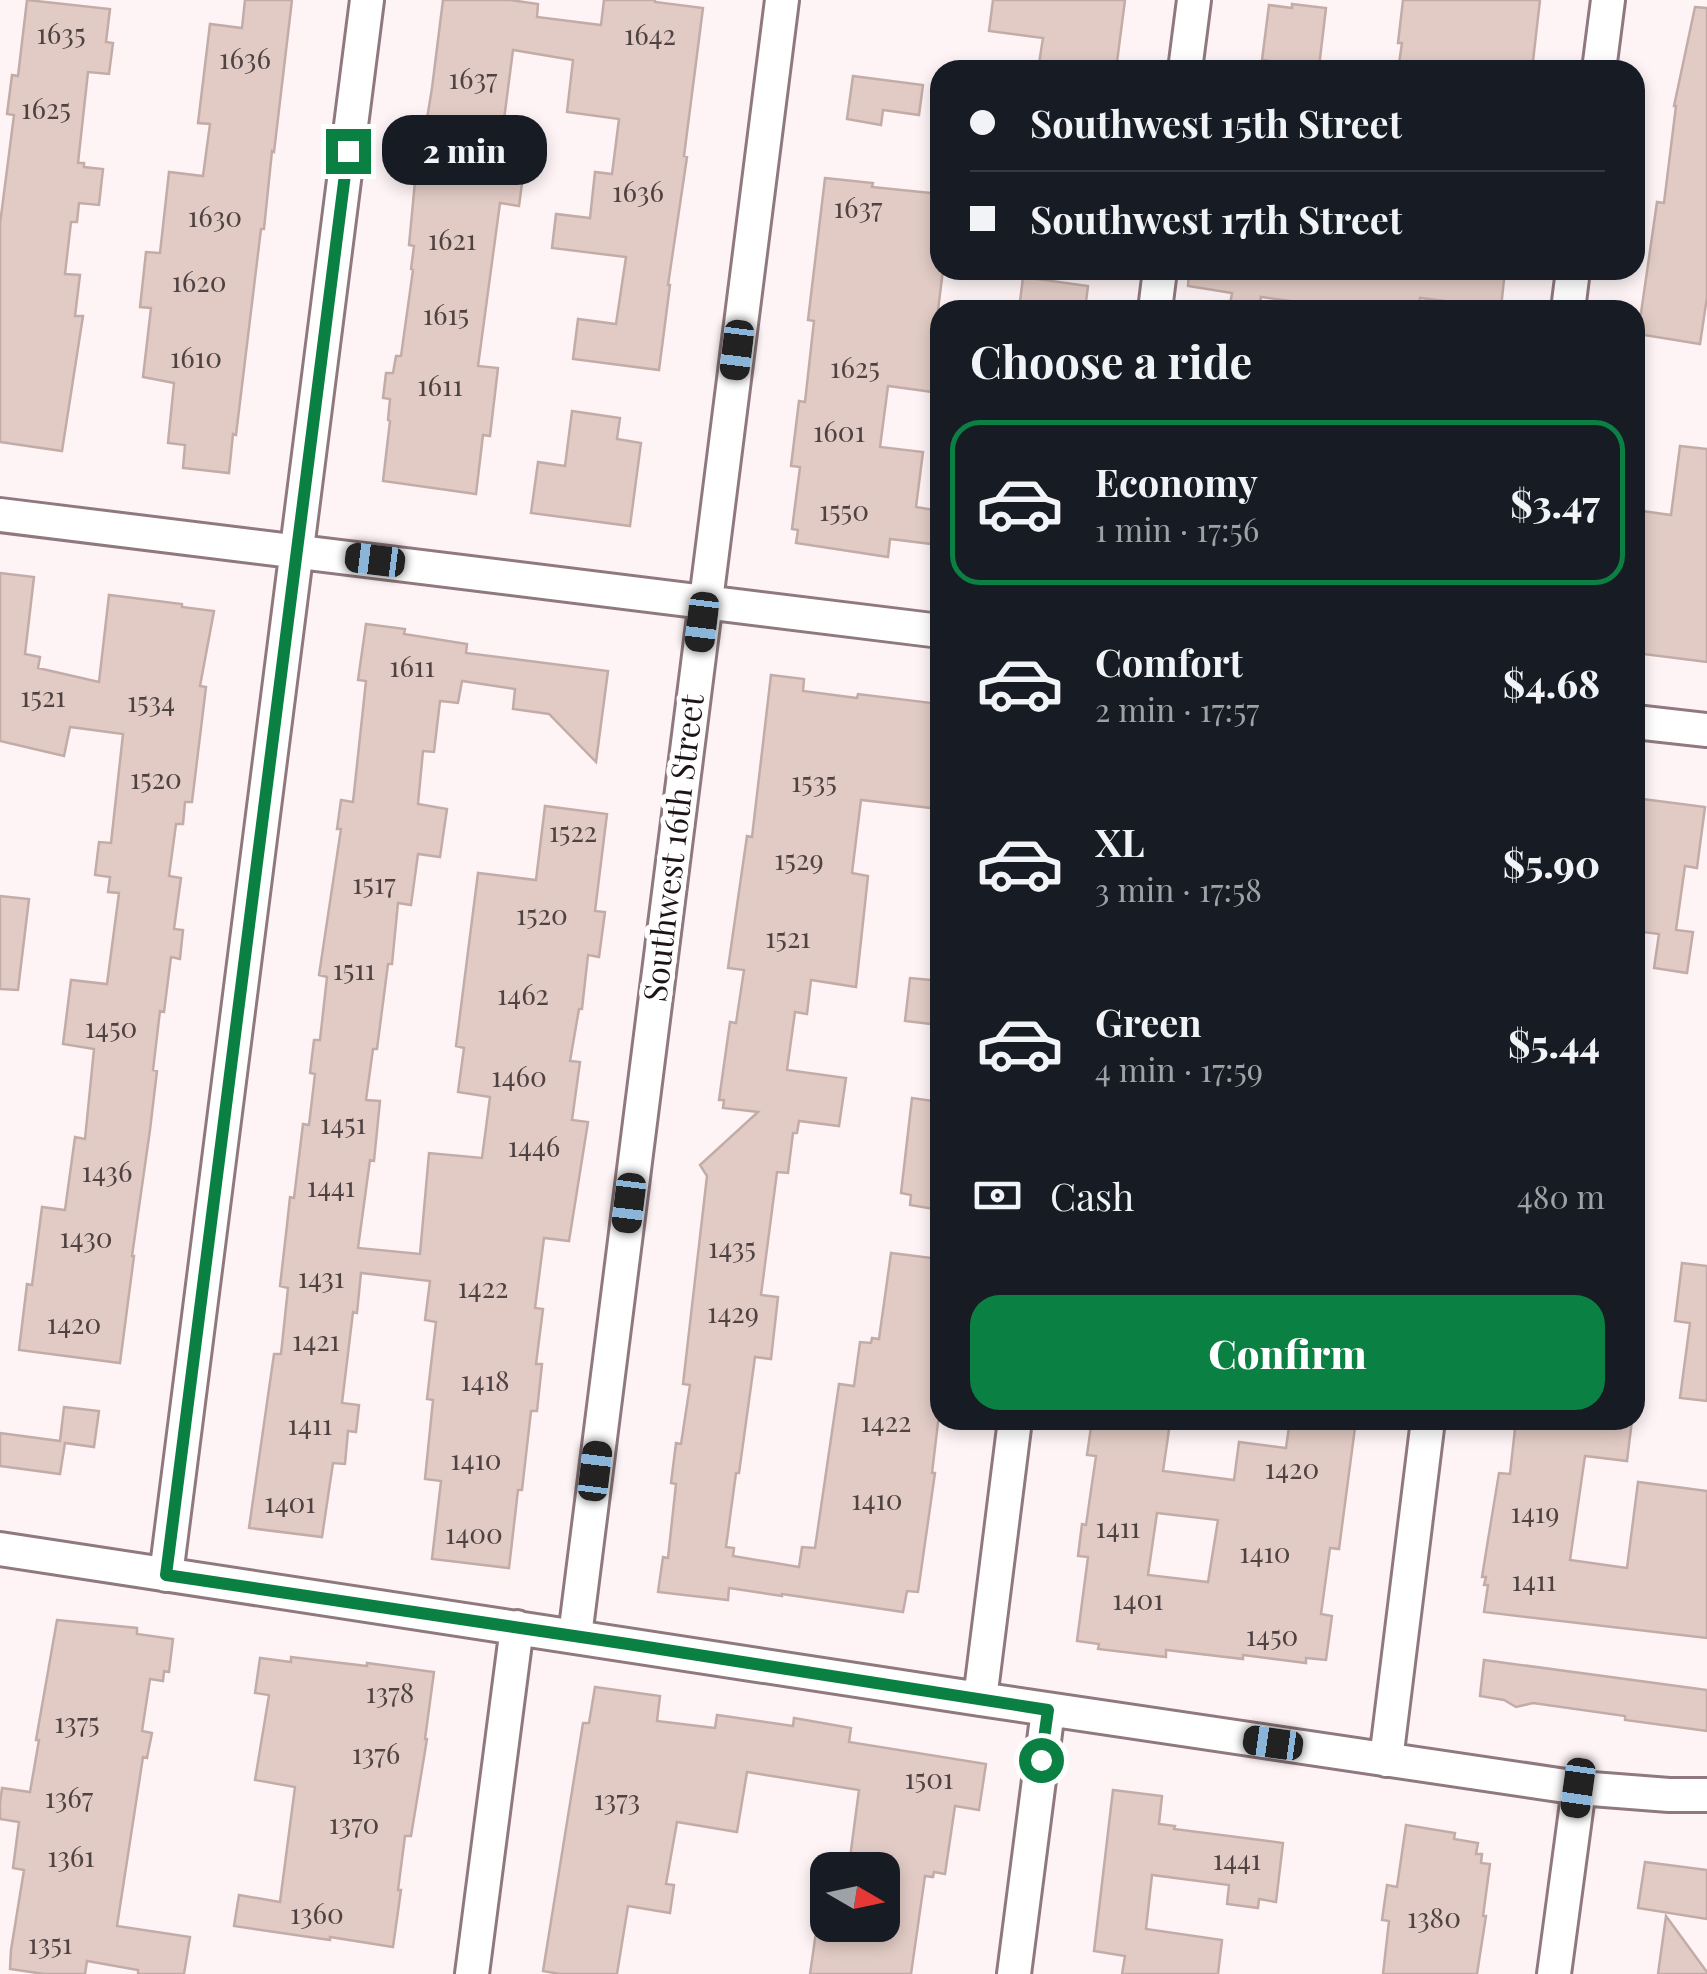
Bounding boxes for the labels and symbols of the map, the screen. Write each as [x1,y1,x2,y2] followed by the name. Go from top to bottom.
[36,14,86,51] house number: 1635
[624,15,676,52] house number: 1642
[219,39,271,76] house number: 1636
[449,59,498,96] house number: 1637
[21,89,71,126] house number: 1625
[383,116,548,186] callout: 2 min
[326,129,371,174] route end
[612,172,664,209] house number: 1636
[834,188,883,225] house number: 1637
[188,197,242,234] house number: 1630
[428,220,476,257] house number: 1621
[171,262,227,299] house number: 1620
[423,295,469,332] house number: 1615
[718,318,756,382] car
[170,338,222,375] house number: 1610
[830,348,880,385] house number: 1625
[417,366,463,403] house number: 1611
[813,412,865,449] house number: 1601
[819,491,869,528] house number: 1550
[343,541,407,579] car
[683,590,721,654] car
[389,647,435,684] house number: 1611
[20,677,66,714] house number: 1521
[127,682,175,719] house number: 1534
[631,691,712,1004] street label: Southwest 16th Street
[130,759,182,796] house number: 1520
[791,762,837,799] house number: 1535
[549,812,597,849] house number: 1522
[774,840,824,877] house number: 1529
[352,864,396,901] house number: 1517
[516,895,568,932] house number: 1520
[765,918,811,955] house number: 1521
[333,950,375,987] house number: 1511
[497,975,549,1012] house number: 1462
[85,1008,137,1045] house number: 1450
[491,1057,547,1094] house number: 1460
[320,1104,366,1141] house number: 1451
[508,1127,560,1164] house number: 1446
[82,1152,132,1189] house number: 1436
[307,1167,355,1204] house number: 1441
[610,1171,648,1235] car
[59,1218,113,1255] house number: 1430
[708,1228,756,1265] house number: 1435
[298,1258,344,1295] house number: 1431
[457,1268,509,1305] house number: 1422
[707,1293,759,1330] house number: 1429
[47,1304,101,1341] house number: 1420
[292,1321,340,1358] house number: 1421
[460,1361,510,1398] house number: 1418
[860,1402,912,1439] house number: 1422
[288,1405,332,1442] house number: 1411
[576,1439,614,1503] car
[450,1440,502,1477] house number: 1410
[1265,1449,1319,1486] house number: 1420
[851,1480,903,1517] house number: 1410
[264,1483,316,1520] house number: 1401
[1511,1493,1559,1530] house number: 1419
[1096,1508,1140,1545] house number: 1411
[445,1514,503,1551] house number: 1400
[1239,1533,1291,1570] house number: 1410
[1512,1561,1556,1598] house number: 1411
[1112,1580,1164,1617] house number: 1401
[1246,1616,1298,1653] house number: 1450
[366,1673,414,1710] house number: 1378
[54,1703,100,1740] house number: 1375
[1241,1724,1305,1762] car
[352,1734,400,1771] house number: 1376
[1019,1738,1064,1783] route start
[1559,1756,1597,1820] car
[905,1759,953,1796] house number: 1501
[45,1778,94,1815] house number: 1367
[594,1780,640,1817] house number: 1373
[329,1804,379,1841] house number: 1370
[47,1837,95,1874] house number: 1361
[1213,1840,1261,1877] house number: 1441
[810,1852,900,1942] north arrow
[290,1894,344,1931] house number: 1360
[1407,1898,1461,1935] house number: 1380
[28,1924,72,1961] house number: 1351

